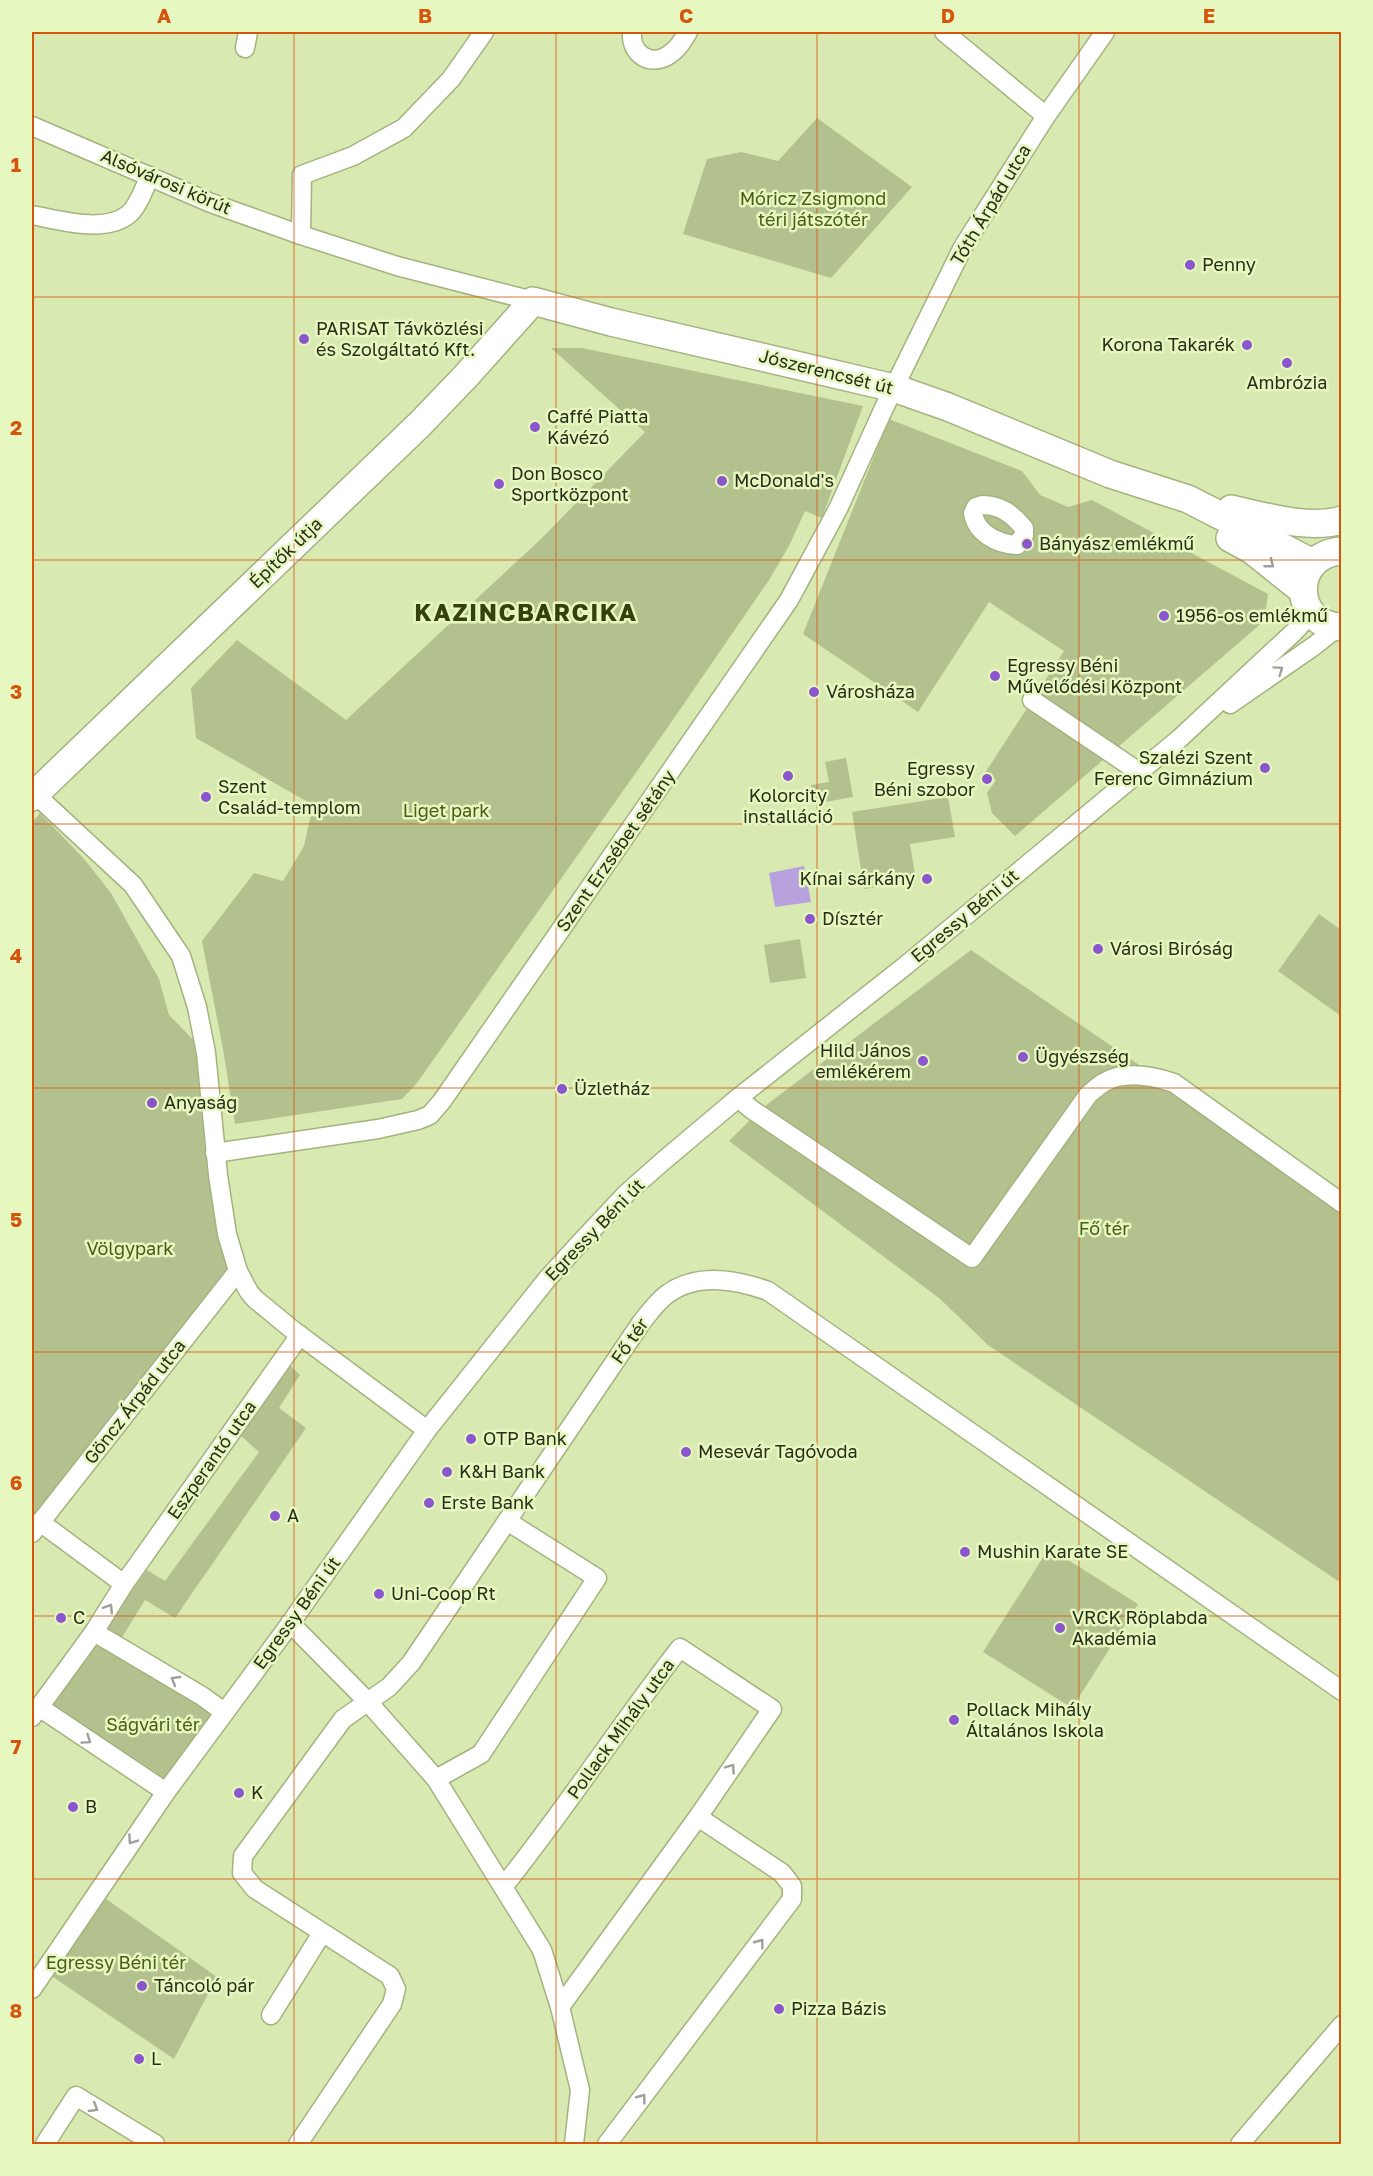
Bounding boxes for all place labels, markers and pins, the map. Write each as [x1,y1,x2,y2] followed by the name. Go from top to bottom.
[1202,253,1256,275] place label: Penny
[1183,258,1197,272] marker: Penny
[316,317,484,360] place label: PARISAT Távközlési és Szolgáltató Kft.
[297,332,311,346] marker: PARISAT Távközlési és Szolgáltató Kft.
[1101,333,1235,355] place label: Korona Takarék
[1240,338,1254,352] marker: Korona Takarék
[1280,356,1294,370] marker: Ambrózia
[1247,371,1327,393] place label: Ambrózia
[547,405,648,448] place label: Caffé Piatta Kávézó
[528,420,542,434] marker: Caffé Piatta Kávézó
[511,462,629,505] place label: Don Bosco Sportközpont
[734,469,834,491] place label: McDonald's
[715,474,729,488] marker: McDonald's
[492,477,506,491] marker: Don Bosco Sportközpont
[1039,532,1194,554] place label: Bányász emlékmű
[1020,537,1034,551] marker: Bányász emlékmű
[1176,604,1328,626] place label: 1956-os emlékmű
[1157,609,1171,623] marker: 1956-os emlékmű
[1007,654,1182,697] place label: Egressy Béni Művelődési Központ
[988,669,1002,683] marker: Egressy Béni Művelődési Központ
[826,680,915,702] place label: Városháza
[807,685,821,699] marker: Városháza
[1094,746,1253,789] place label: Szalézi Szent Ferenc Gimnázium
[874,757,975,800] place label: Egressy Béni szobor
[1258,761,1272,775] marker: Szalézi Szent Ferenc Gimnázium
[781,769,795,783] marker: Kolorcity installáció
[980,772,994,786] marker: Egressy Béni szobor
[218,775,361,818] place label: Szent Család-templom
[743,784,833,827] place label: Kolorcity installáció
[199,790,213,804] marker: Szent Család-templom
[800,867,915,889] place label: Kínai sárkány
[920,872,934,886] marker: Kínai sárkány
[822,907,883,929] place label: Dísztér
[803,912,817,926] marker: Dísztér
[1110,937,1233,959] place label: Városi Biróság
[1091,942,1105,956] marker: Városi Biróság
[815,1039,911,1082] place label: Hild János emlékérem
[1035,1045,1129,1067] place label: Ügyészség
[1016,1050,1030,1064] marker: Ügyészség
[916,1054,930,1068] marker: Hild János emlékérem
[574,1077,650,1099] place label: Üzletház
[555,1082,569,1096] marker: Üzletház
[164,1091,237,1113] place label: Anyaság
[145,1096,159,1110] marker: Anyaság
[483,1427,567,1449] place label: OTP Bank
[464,1432,478,1446] marker: OTP Bank
[698,1440,858,1462] place label: Mesevár Tagóvoda
[679,1445,693,1459] marker: Mesevár Tagóvoda
[459,1460,545,1482] place label: K&H Bank
[440,1465,454,1479] marker: K&H Bank
[441,1491,534,1513] place label: Erste Bank
[422,1496,436,1510] marker: Erste Bank
[287,1504,299,1526] place label: A
[268,1509,282,1523] marker: A
[977,1540,1128,1562] place label: Mushin Karate SE
[958,1545,972,1559] marker: Mushin Karate SE
[391,1582,496,1604] place label: Uni-Coop Rt
[372,1587,386,1601] marker: Uni-Coop Rt
[73,1606,85,1628] place label: C
[1072,1606,1208,1649] place label: VRCK Röplabda Akadémia
[54,1611,68,1625] marker: C
[1053,1621,1067,1635] marker: VRCK Röplabda Akadémia
[966,1698,1104,1741] place label: Pollack Mihály Általános Iskola
[947,1713,961,1727] marker: Pollack Mihály Általános Iskola
[251,1781,263,1803] place label: K
[232,1786,246,1800] marker: K
[85,1795,97,1817] place label: B
[66,1800,80,1814] marker: B
[154,1974,255,1996] place label: Táncoló pár
[135,1979,149,1993] marker: Táncoló pár
[791,1997,887,2019] place label: Pizza Bázis
[772,2002,786,2016] marker: Pizza Bázis
[151,2047,161,2069] place label: L
[132,2052,146,2066] marker: L

